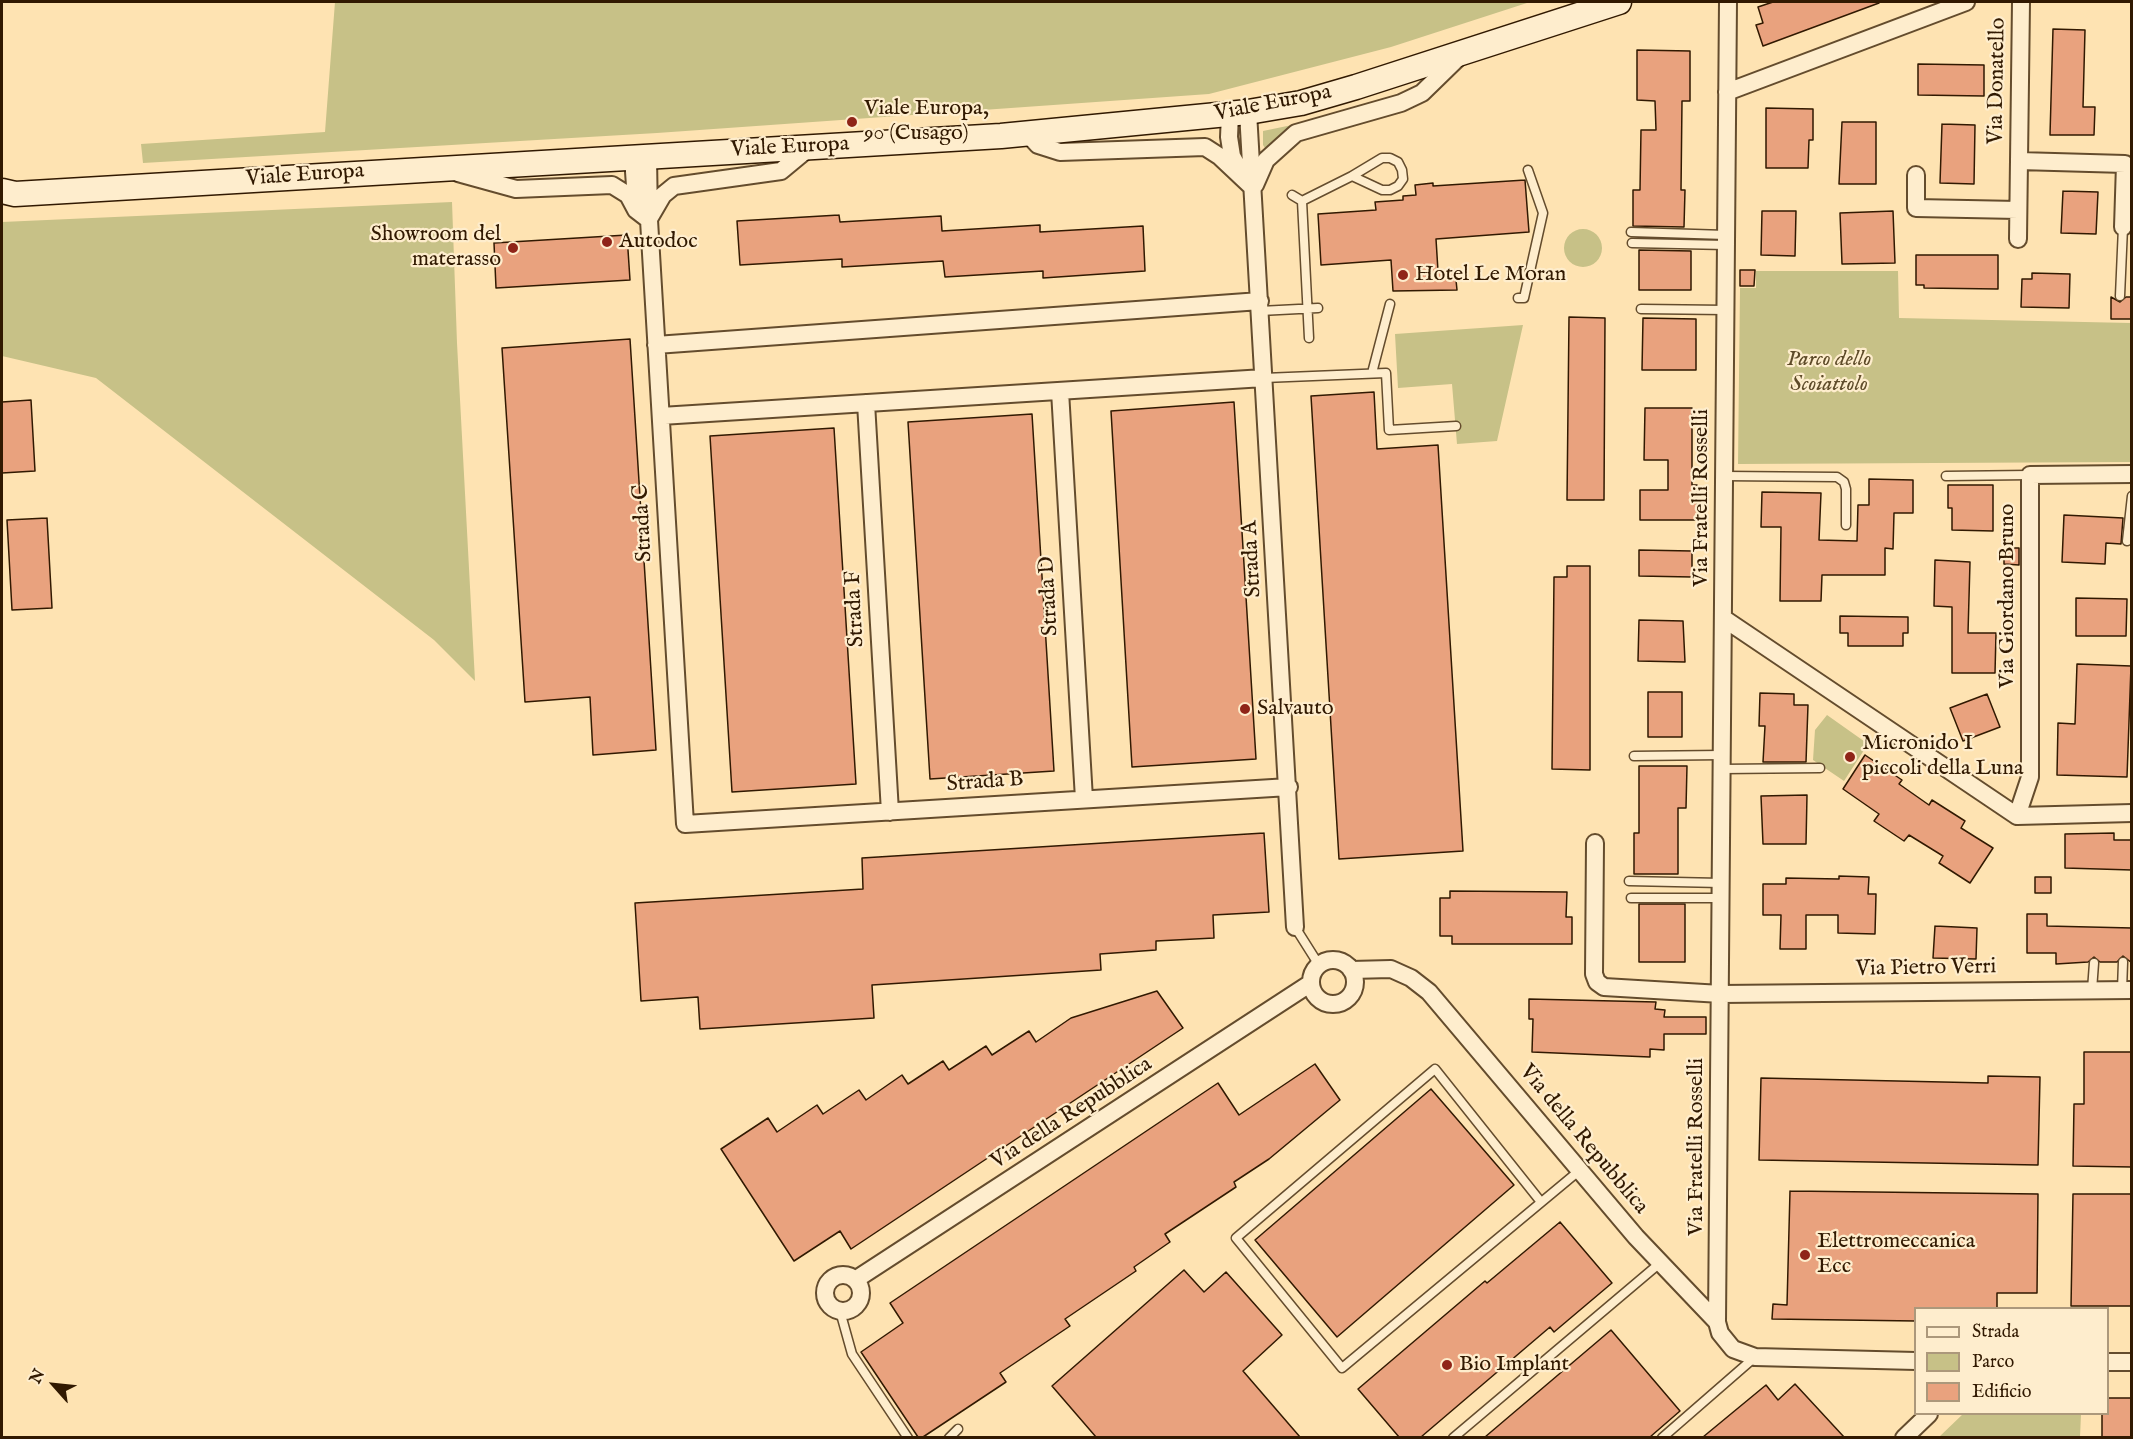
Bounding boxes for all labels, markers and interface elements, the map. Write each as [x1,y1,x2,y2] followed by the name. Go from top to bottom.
[1984,17,2012,145] street label: Via Donatello
[1212,80,1334,128] street label: Viale Europa
[864,96,989,148] place label: Viale Europa, 90 (Cusago)
[845,115,859,129] marker: Viale Europa, 90 (Cusago)
[730,132,850,164] street label: Viale Europa
[245,159,365,193] street label: Viale Europa
[371,222,501,274] place label: Showroom del materasso
[619,229,698,255] place label: Autodoc
[600,235,614,249] marker: Autodoc
[506,241,520,255] marker: Showroom del materasso
[1415,262,1566,288] place label: Hotel Le Moran
[1396,268,1410,282] marker: Hotel Le Moran
[1787,347,1871,398] park label: Parco dello Scoiattolo
[1689,409,1715,587] street label: Via Fratelli Rosselli
[629,483,659,563] street label: Strada C
[1995,504,2021,688] street label: Via Giordano Bruno
[1238,520,1268,598] street label: Strada A
[1035,555,1065,637] street label: Strada D
[841,570,871,648] street label: Strada F
[1257,696,1333,722] place label: Salvauto
[1238,702,1252,716] marker: Salvauto
[1862,731,2023,782] place label: Micronido I piccoli della Luna
[1843,750,1857,764] marker: Micronido I piccoli della Luna
[946,767,1024,799] street label: Strada B
[1855,955,1997,983] street label: Via Pietro Verri
[986,1052,1158,1176] street label: Via della Repubblica
[1684,1058,1710,1236] street label: Via Fratelli Rosselli
[1513,1060,1653,1220] street label: Via della Repubblica
[1817,1229,1975,1280] place label: Elettromeccanica Ecc
[1798,1248,1812,1262] marker: Elettromeccanica Ecc
[1914,1307,2109,1415] legend
[1972,1321,2019,1344] text: Strada
[1972,1351,2014,1374] text: Parco
[1459,1352,1569,1378] place label: Bio Implant
[24,1355,84,1415] north arrow
[1440,1358,1454,1372] marker: Bio Implant
[26,1366,50,1388] text: N
[1972,1381,2032,1404] text: Edificio

